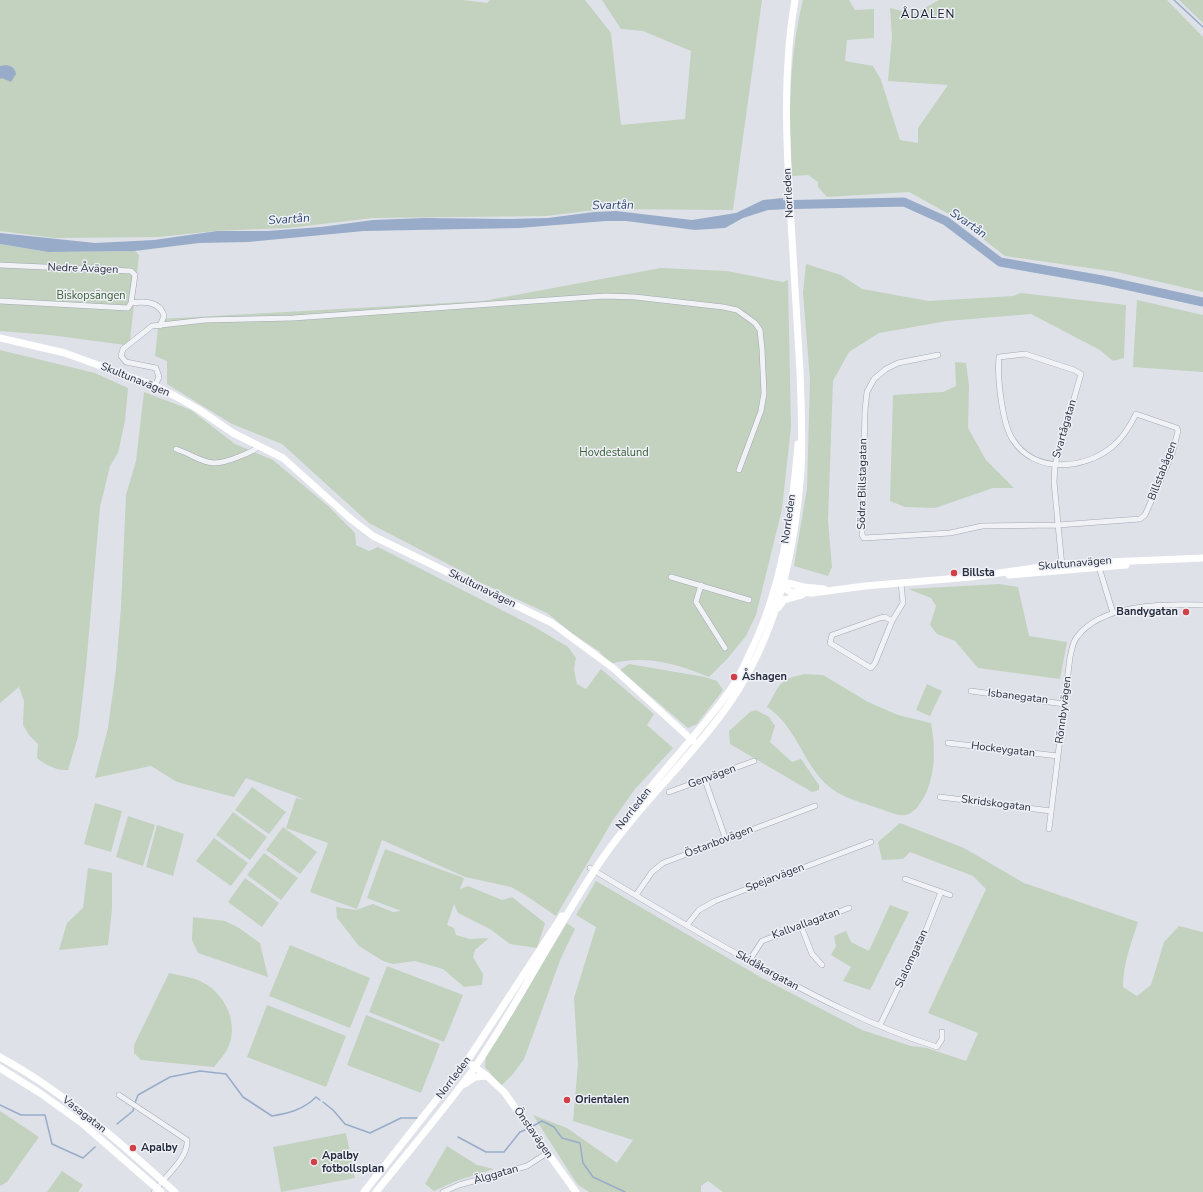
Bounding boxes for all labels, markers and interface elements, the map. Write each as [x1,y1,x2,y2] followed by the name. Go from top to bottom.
[901,8,955,22] district label: ÅDALEN
[781,168,797,218] street label: Norrleden
[592,198,634,214] water label: Svartån
[947,206,989,242] water label: Svartån
[268,211,310,229] water label: Svartån
[47,261,119,277] street label: Nedre Åvägen
[56,289,126,303] park label: Biskopsängen
[98,360,172,400] street label: Skultunavägen
[1050,398,1080,460] street label: Svartågatan
[856,438,870,530] street label: Södra Billstagatan
[1146,440,1180,502] street label: Billstabågen
[579,446,649,460] park label: Hovdestalund
[779,493,799,545] street label: Norrleden
[1038,554,1112,574] street label: Skultunavägen
[962,566,995,580] place label: Billsta
[446,567,518,611] street label: Skultunavägen
[949,568,959,578] marker: Billsta
[1116,605,1178,619] place label: Bandygatan
[1181,607,1191,617] marker: Bandygatan
[742,670,787,684] place label: Åshagen
[729,672,739,682] marker: Åshagen
[1053,675,1075,745] street label: Rönnbyvägen
[987,687,1049,707] street label: Isbanegatan
[970,740,1036,760] street label: Hockeygatan
[686,762,738,792] street label: Genvägen
[614,785,654,833] street label: Norrleden
[960,793,1032,815] street label: Skridskogatan
[683,823,755,861] street label: Östanbovägen
[744,861,806,895] street label: Spejarvägen
[770,906,842,942] street label: Kallvallagatan
[893,928,931,990] street label: Slalomgatan
[733,948,801,994] street label: Skidåkargatan
[434,1054,474,1102] street label: Norrleden
[575,1093,629,1107] place label: Orientalen
[59,1094,109,1136] street label: Vasagatan
[562,1095,572,1105] marker: Orientalen
[511,1105,555,1161] street label: Önstavägen
[141,1141,178,1155] place label: Apalby
[128,1143,138,1153] marker: Apalby
[322,1149,384,1175] place label: Apalby fotbollsplan
[309,1157,319,1167] marker: Apalby fotbollsplan
[472,1162,520,1188] street label: Älggatan

